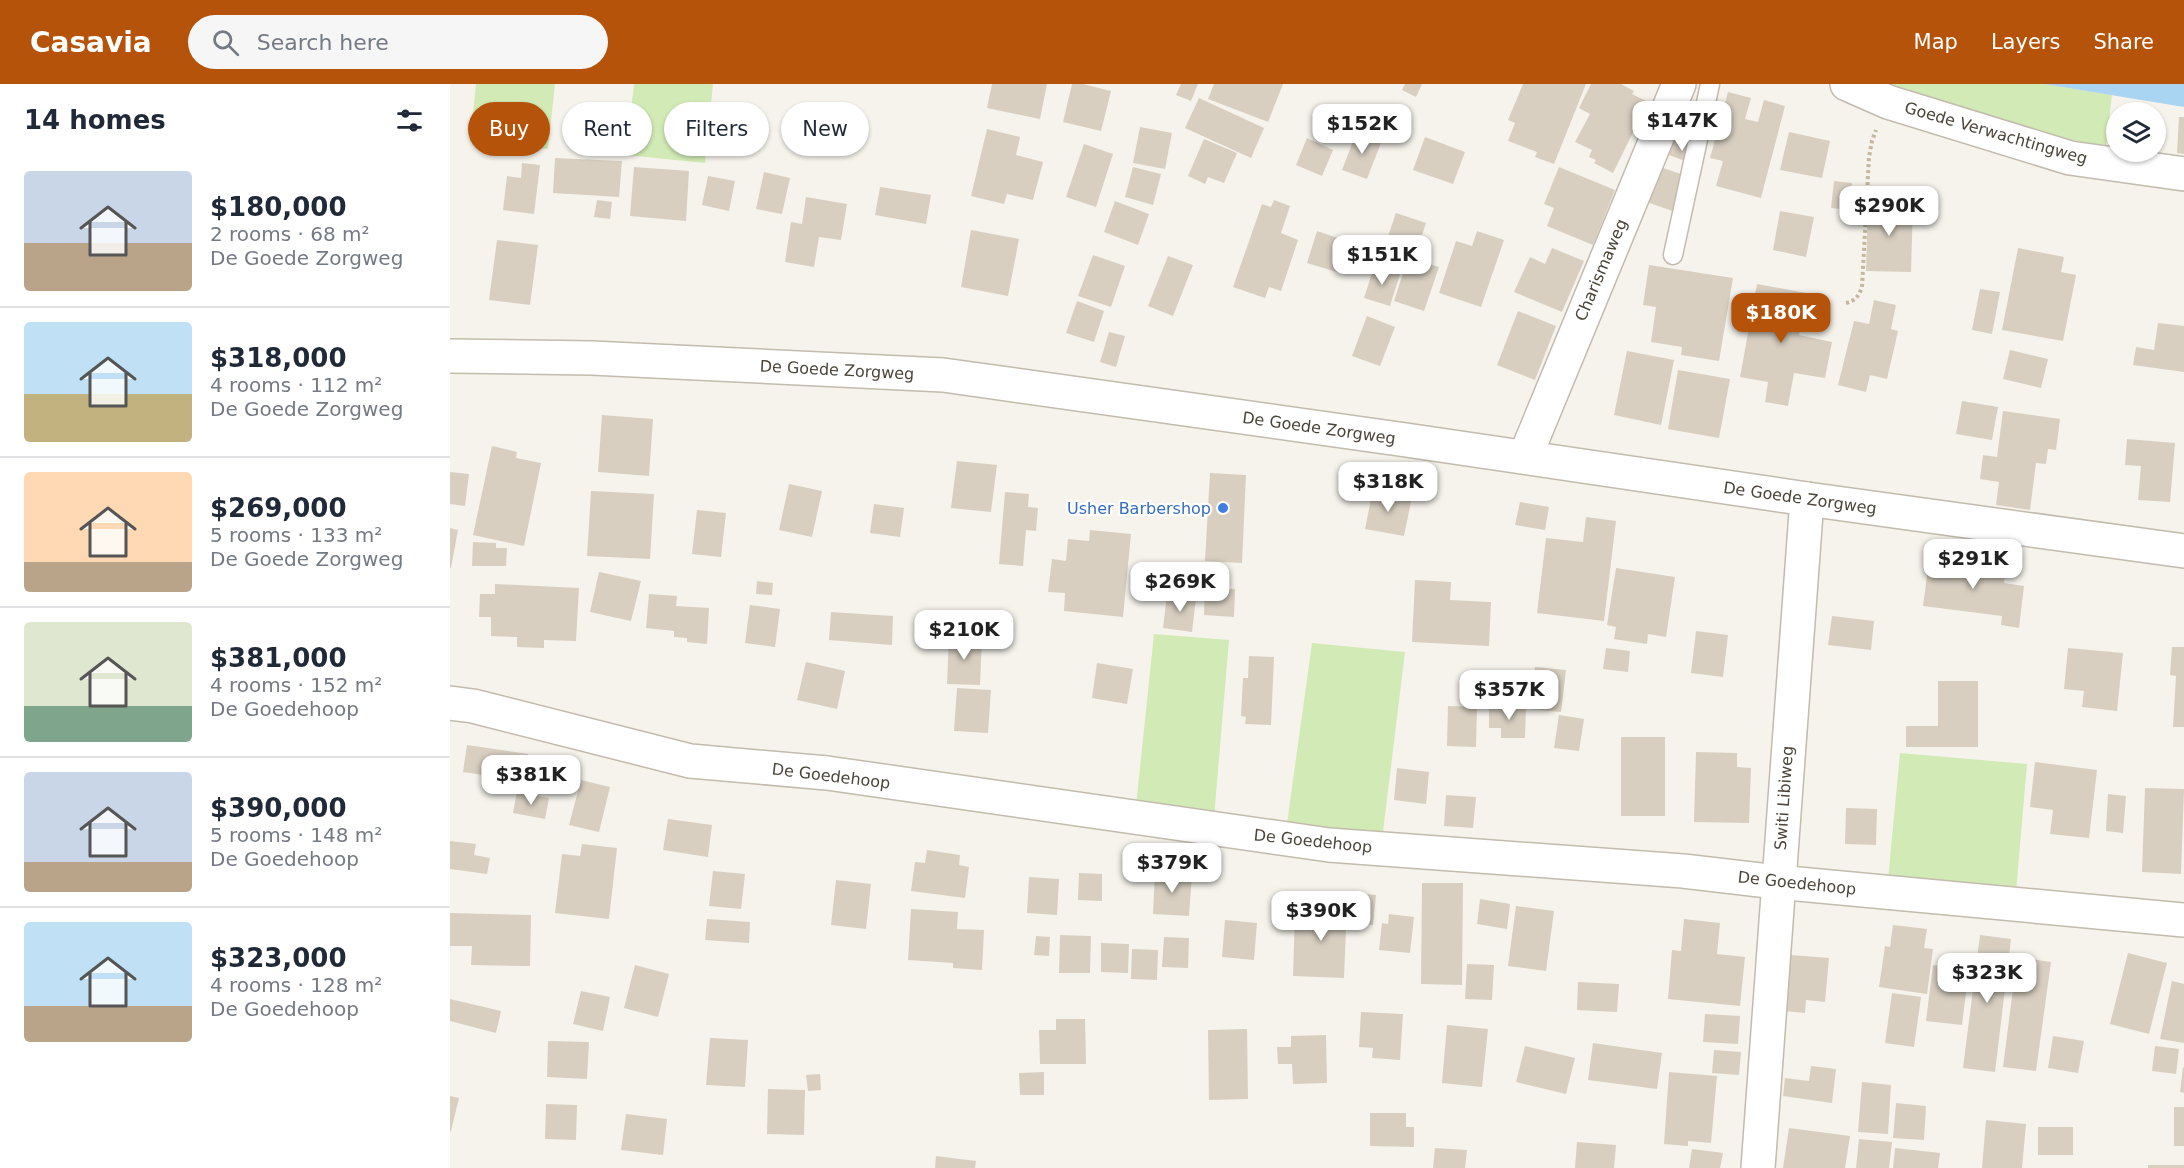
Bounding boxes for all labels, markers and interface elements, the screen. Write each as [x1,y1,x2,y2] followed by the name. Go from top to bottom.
[188,15,608,69] search box
[30,26,152,59] text: Casavia
[209,26,242,59] icon: search
[257,30,389,55] text: Search here
[1914,30,1958,54] text: Map
[1991,30,2060,54] text: Layers
[2093,30,2154,54] text: Share
[1902,98,2090,168] street label: Goede Verwachtingweg
[1640,101,1724,152] pin: $147K
[468,102,550,156] chip: Buy
[562,102,652,156] chip: Rent
[664,102,769,156] chip: Filters
[781,102,869,156] chip: New
[2106,102,2166,162] map controls
[2106,102,2166,162] button: layers
[393,104,426,137] icon: filters
[1320,104,1404,155] pin: $152K
[24,105,166,135] text: 14 homes
[1646,108,1718,132] text: $147K
[1326,111,1398,135] text: $152K
[1847,186,1931,237] pin: $290K
[210,192,347,222] text: $180,000
[1853,193,1925,217] text: $290K
[72,195,144,267] icon: home
[1571,216,1631,324] street label: Charismaweg
[210,222,370,246] text: 2 rooms · 68 m²
[1340,235,1424,286] pin: $151K
[1346,242,1418,266] text: $151K
[210,246,403,270] text: De Goede Zorgweg
[1739,293,1823,344] pin: $180K
[1745,300,1817,324] text: $180K
[210,343,347,373] text: $318,000
[72,346,144,418] icon: home
[759,356,915,384] street label: De Goede Zorgweg
[210,373,382,397] text: 4 rooms · 112 m²
[210,397,403,421] text: De Goede Zorgweg
[1241,408,1397,448] street label: De Goede Zorgweg
[1346,462,1430,513] pin: $318K
[1352,469,1424,493] text: $318K
[1722,478,1878,518] street label: De Goede Zorgweg
[210,493,347,523] text: $269,000
[72,496,144,568] icon: home
[1067,499,1211,518] place label: Usher Barbershop
[1216,501,1230,515] marker: Usher Barbershop
[210,523,382,547] text: 5 rooms · 133 m²
[1931,539,2015,590] pin: $291K
[1937,546,2009,570] text: $291K
[210,547,403,571] text: De Goede Zorgweg
[1138,562,1222,613] pin: $269K
[1144,569,1216,593] text: $269K
[922,610,1006,661] pin: $210K
[928,617,1000,641] text: $210K
[210,643,347,673] text: $381,000
[72,646,144,718] icon: home
[1467,670,1551,721] pin: $357K
[210,673,382,697] text: 4 rooms · 152 m²
[1473,677,1545,701] text: $357K
[210,697,359,721] text: De Goedehoop
[1771,745,1797,851] street label: Switi Libiweg
[489,755,573,806] pin: $381K
[771,759,891,793] street label: De Goedehoop
[495,762,567,786] text: $381K
[210,793,347,823] text: $390,000
[72,796,144,868] icon: home
[210,823,382,847] text: 5 rooms · 148 m²
[1253,825,1373,857] street label: De Goedehoop
[1130,843,1214,894] pin: $379K
[210,847,359,871] text: De Goedehoop
[1136,850,1208,874] text: $379K
[1737,867,1857,899] street label: De Goedehoop
[1279,891,1363,942] pin: $390K
[1285,898,1357,922] text: $390K
[210,943,347,973] text: $323,000
[72,946,144,1018] icon: home
[1945,953,2029,1004] pin: $323K
[1951,960,2023,984] text: $323K
[210,973,382,997] text: 4 rooms · 128 m²
[210,997,359,1021] text: De Goedehoop

